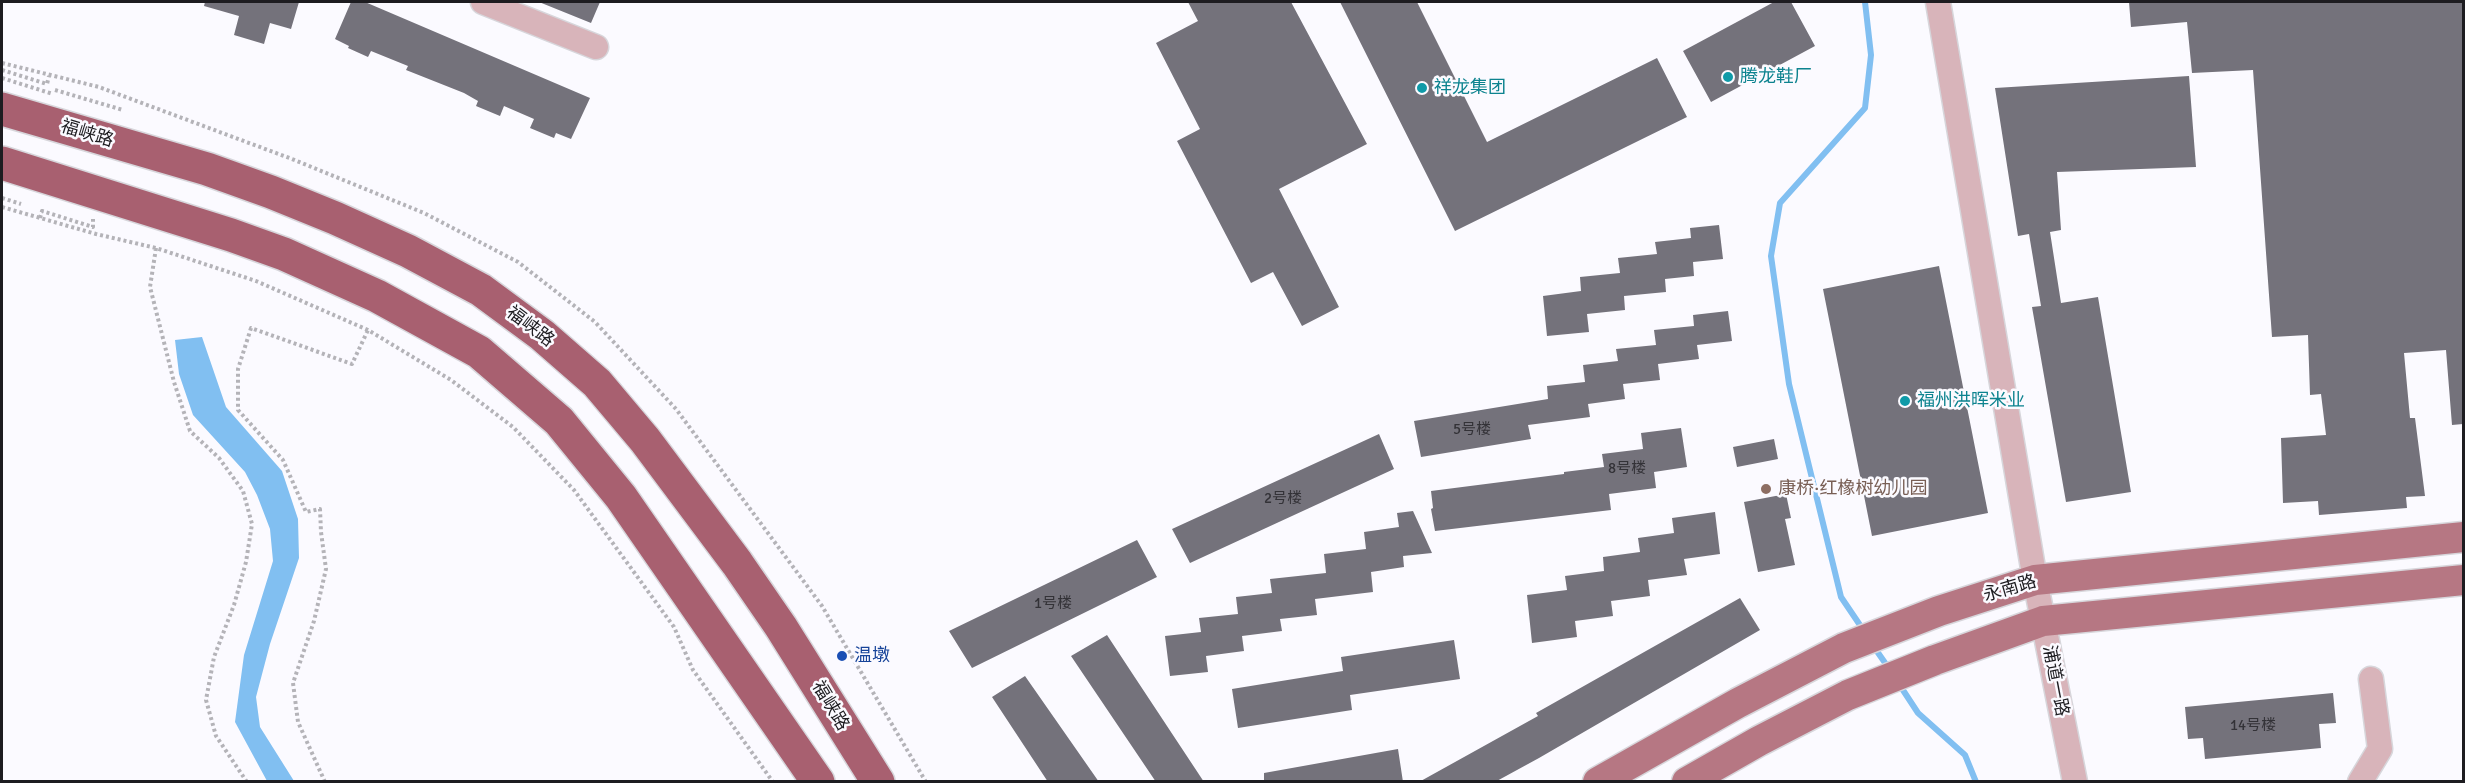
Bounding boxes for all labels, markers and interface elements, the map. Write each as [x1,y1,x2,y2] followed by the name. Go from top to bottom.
[1740,66,1812,88] place label: 腾龙鞋厂
[1721,70,1735,84] marker: 腾龙鞋厂
[1434,77,1506,99] place label: 祥龙集团
[1415,81,1429,95] marker: 祥龙集团
[58,116,116,152] street label: 福峡路
[502,302,558,352] street label: 福峡路
[1917,390,2025,412] place label: 福州洪晖米业
[1898,394,1912,408] marker: 福州洪晖米业
[1453,421,1491,439] house number: 5号楼
[1608,460,1646,478] house number: 8号楼
[1778,478,1927,500] place label: 康桥·红橡树幼儿园
[1759,482,1773,496] marker: 康桥·红橡树幼儿园
[1264,490,1302,508] house number: 2号楼
[1981,571,2039,607] street label: 永南路
[1034,595,1072,613] house number: 1号楼
[2038,644,2072,718] street label: 浦道一路
[854,645,890,667] place label: 温墩
[835,649,849,663] marker: 温墩
[807,677,853,735] street label: 福峡路
[2230,717,2276,735] house number: 14号楼

